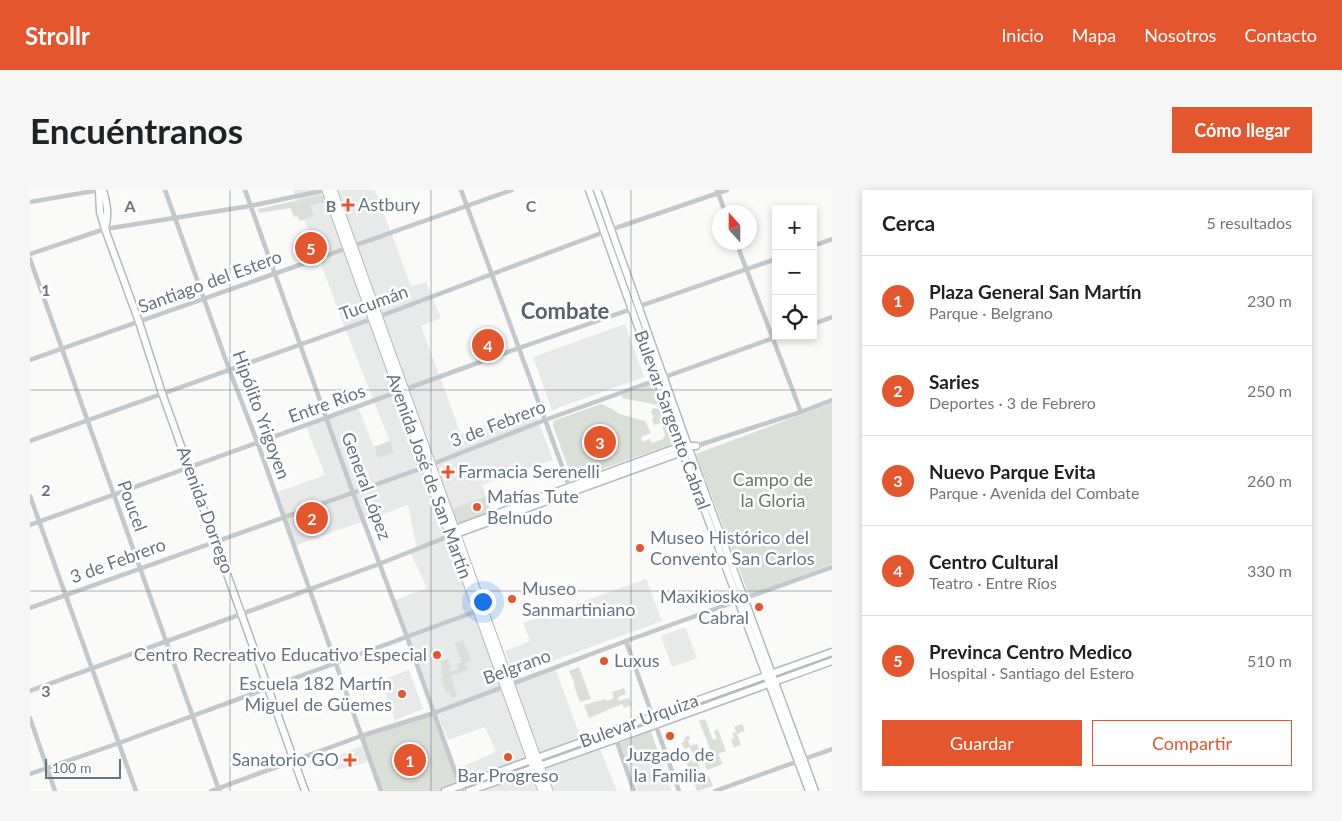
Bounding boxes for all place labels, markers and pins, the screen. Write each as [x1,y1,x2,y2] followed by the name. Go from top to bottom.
[358,193,421,215] place label: Astbury
[342,199,354,211] marker: Astbury
[295,229,327,267] pin: 5
[472,326,504,364] pin: 4
[584,423,616,461] pin: 3
[458,460,600,482] place label: Farmacia Serenelli
[442,466,454,478] marker: Farmacia Serenelli
[487,485,579,528] place label: Matías Tute Belnudo
[296,499,328,537] pin: 2
[471,501,483,513] marker: Matías Tute Belnudo
[650,526,815,569] place label: Museo Histórico del Convento San Carlos
[634,542,646,554] marker: Museo Histórico del Convento San Carlos
[522,577,636,620] place label: Museo Sanmartiniano
[660,585,749,628] place label: Maxikiosko Cabral
[506,593,518,605] marker: Museo Sanmartiniano
[753,601,765,613] marker: Maxikiosko Cabral
[134,643,427,665] place label: Centro Recreativo Educativo Especial
[431,649,443,661] marker: Centro Recreativo Educativo Especial
[614,649,660,671] place label: Luxus
[598,655,610,667] marker: Luxus
[239,672,392,715] place label: Escuela 182 Martín Miguel de Güemes
[396,688,408,700] marker: Escuela 182 Martín Miguel de Güemes
[664,730,676,742] marker: Juzgado de la Familia
[394,741,426,779] pin: 1
[626,743,714,786] place label: Juzgado de la Familia
[232,748,339,770] place label: Sanatorio GO
[502,751,514,763] marker: Bar Progreso
[343,753,357,767] marker: Sanatorio GO
[457,764,559,786] place label: Bar Progreso

